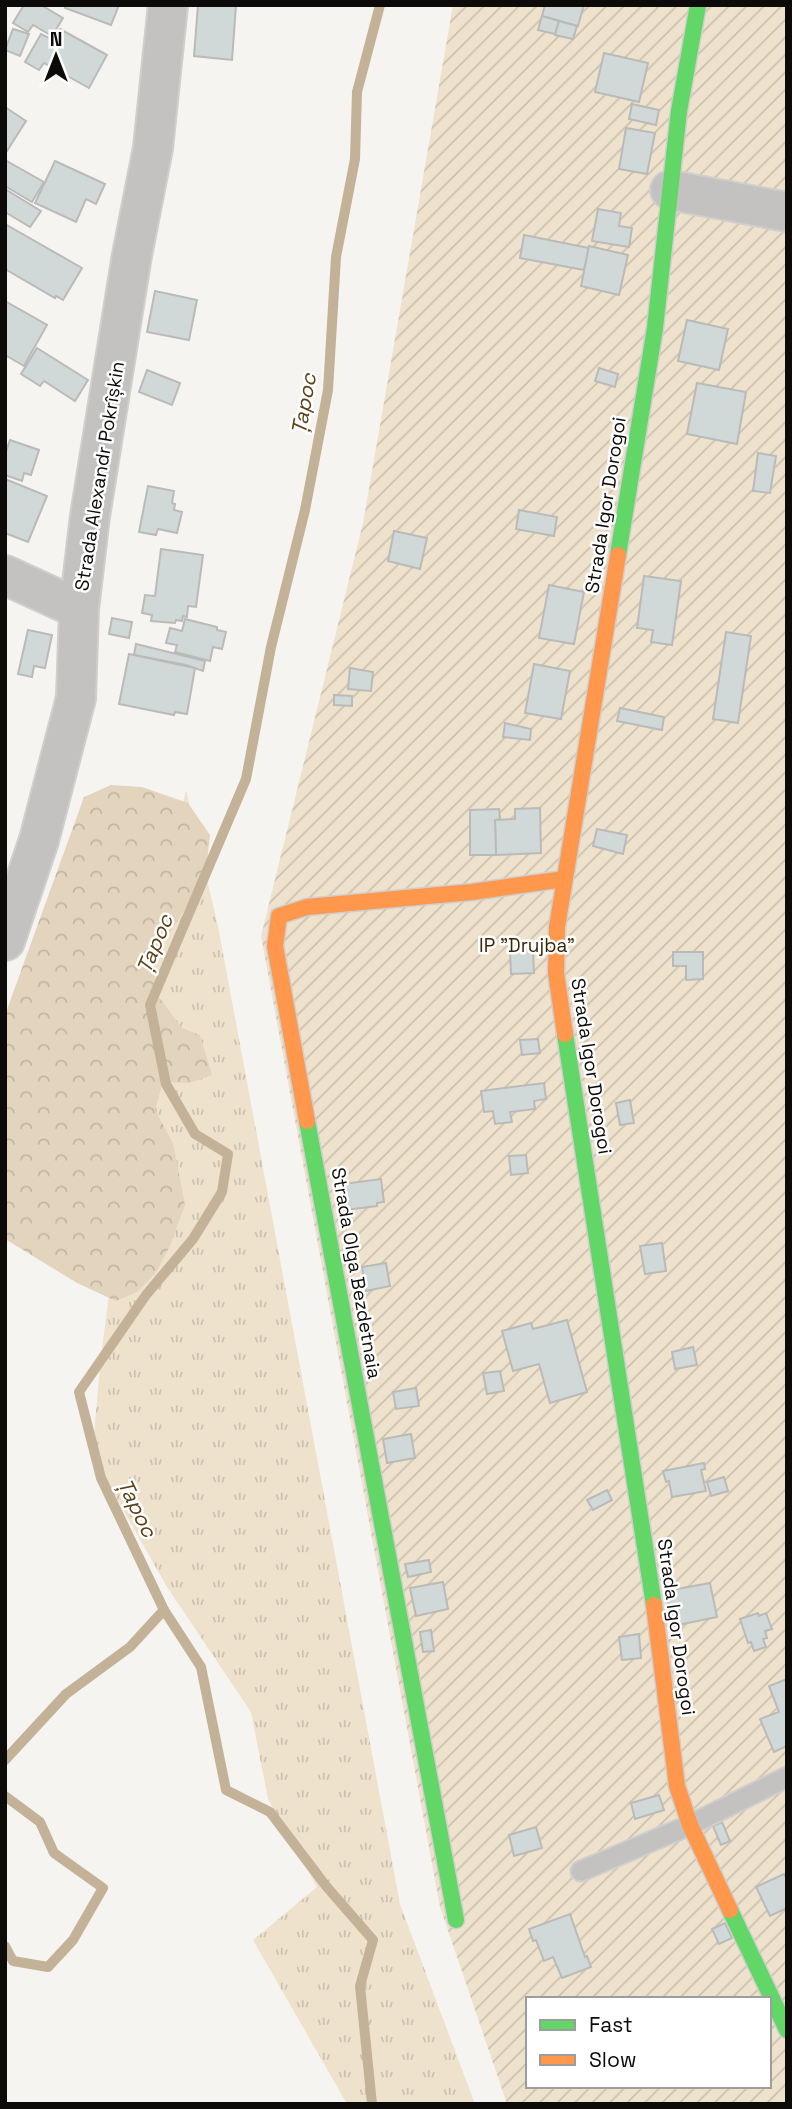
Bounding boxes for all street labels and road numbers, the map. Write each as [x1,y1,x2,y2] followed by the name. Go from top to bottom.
[69,359,130,593] street label: Strada Alexandr Pokrîșkin
[579,415,632,595] street label: Strada Igor Dorogoi
[565,976,618,1156] street label: Strada Igor Dorogoi
[326,1165,387,1381] street label: Strada Olga Bezdetnaia
[652,1537,701,1717] street label: Strada Igor Dorogoi

